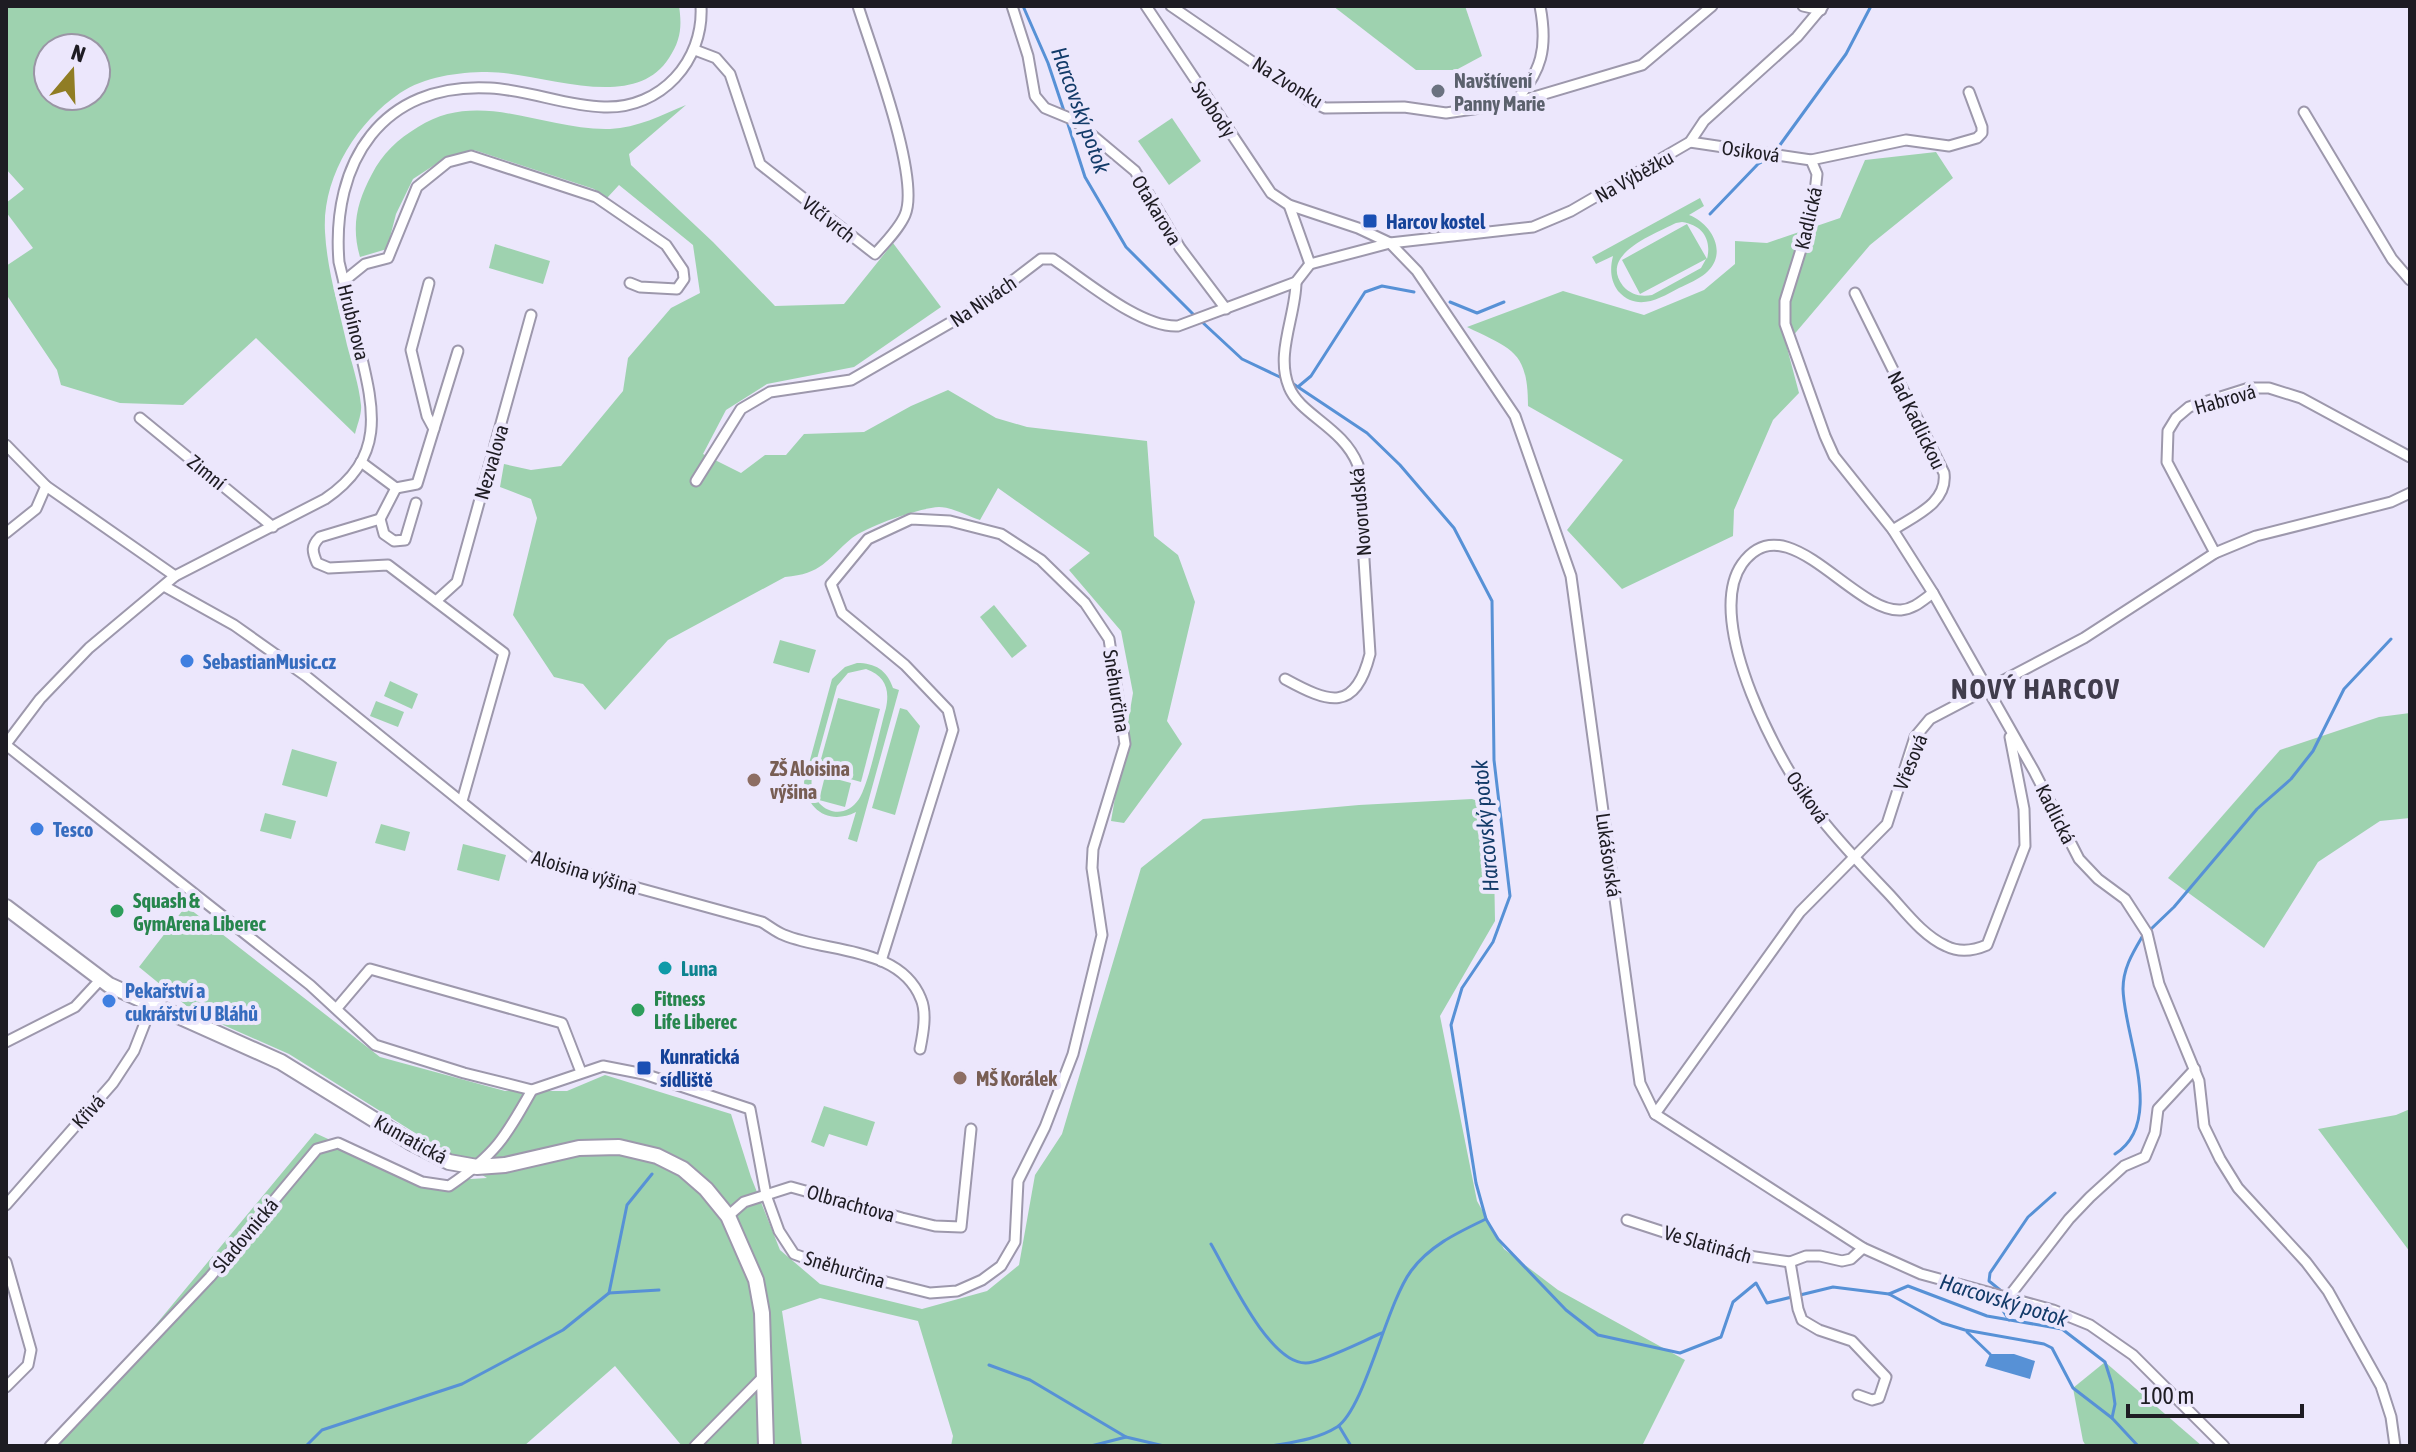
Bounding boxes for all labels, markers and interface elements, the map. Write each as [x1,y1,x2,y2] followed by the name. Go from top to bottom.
[32,32,112,112] north arrow
[68,39,89,67] text: N
[1046,43,1116,177] water label: Harcovský potok
[1249,51,1327,113] street label: Na Zvonku
[1454,69,1545,115] place label: Navštívení Panny Marie
[1187,77,1241,141] street label: Svobody
[1429,82,1447,100] marker: Navštívení Panny Marie
[1721,136,1781,166] street label: Osiková
[1591,145,1677,207] street label: Na Výběžku
[1127,171,1187,249] street label: Otakarova
[1790,184,1826,252] street label: Kadlická
[798,191,860,247] street label: Vlčí vrch
[1386,210,1486,233] place label: Harcov kostel
[1361,212,1379,230] marker: Harcov kostel
[946,271,1020,331] street label: Na Nivách
[333,282,375,362] street label: Hrubínova
[1883,367,1951,473] street label: Nad Kadlickou
[2192,379,2258,419] street label: Habrová
[469,422,513,502] street label: Nezvalova
[183,450,231,494] street label: Zimní
[1345,467,1375,557] street label: Novorudská
[1099,648,1135,734] street label: Sněhurčina
[203,650,337,673] place label: SebastianMusic.cz
[178,652,196,670] marker: SebastianMusic.cz
[1951,673,2121,705] district label: NOVÝ HARCOV
[1888,731,1932,793] street label: Vřesová
[770,757,850,803] place label: ZŠ Aloisina výšina
[1466,759,1504,893] water label: Harcovský potok
[1782,767,1834,827] street label: Osiková
[745,771,763,789] marker: ZŠ Aloisina výšina
[2031,780,2081,848] street label: Kadlická
[1592,811,1626,899] street label: Lukášovská
[53,818,94,841] place label: Tesco
[28,820,46,838] marker: Tesco
[529,845,641,899] street label: Aloisina výšina
[133,889,267,935] place label: Squash & GymArena Liberec
[108,902,126,920] marker: Squash & GymArena Liberec
[681,957,717,980] place label: Luna
[656,959,674,977] marker: Luna
[125,979,258,1025] place label: Pekařství a cukrářství U Bláhů
[654,987,737,1033] place label: Fitness Life Liberec
[100,992,118,1010] marker: Pekařství a cukrářství U Bláhů
[629,1001,647,1019] marker: Fitness Life Liberec
[660,1045,740,1091] place label: Kunratická sídliště
[635,1059,653,1077] marker: Kunratická sídliště
[976,1067,1057,1090] place label: MŠ Korálek
[951,1069,969,1087] marker: MŠ Korálek
[67,1089,109,1133] street label: Křivá
[371,1110,451,1168] street label: Kunratická
[804,1179,898,1227] street label: Olbrachtova
[207,1193,283,1277] street label: Sladovnická
[1661,1220,1755,1268] street label: Ve Slatinách
[802,1246,888,1292] street label: Sněhurčina
[1937,1268,2072,1332] water label: Harcovský potok
[2128,1368,2302,1418] scale bar
[2140,1382,2194,1409] text: 100 m

